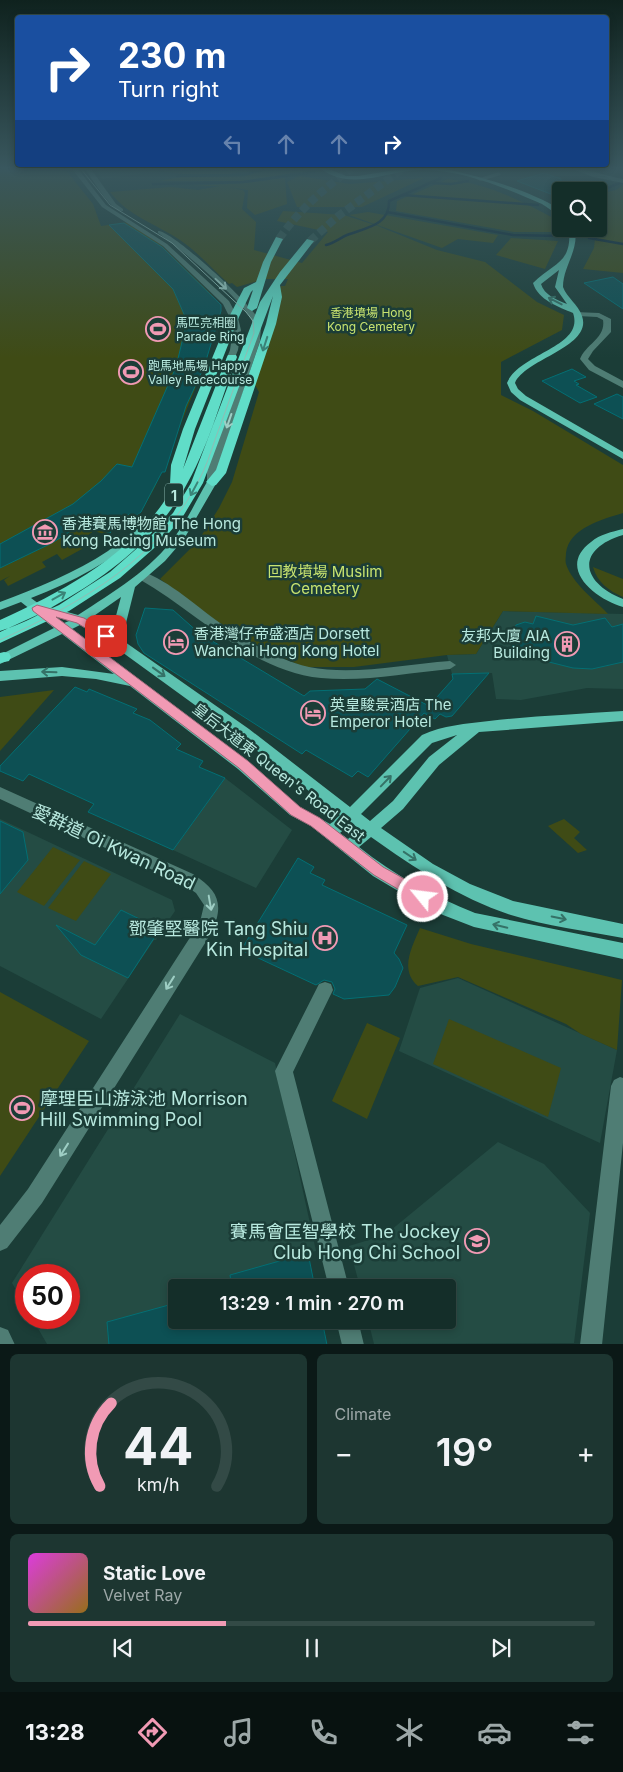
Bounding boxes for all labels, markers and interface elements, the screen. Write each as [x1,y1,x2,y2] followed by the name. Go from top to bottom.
[118,34,226,76] text: 230 m
[35,35,100,100] icon: right
[118,76,219,102] text: Turn right
[219,130,247,158] icon: left
[272,130,300,158] icon: ahead
[325,130,353,158] icon: ahead
[378,130,406,158] icon: right
[552,182,607,237] map controls
[552,182,607,237] button: search
[215,278,228,290] one-way arrow
[547,295,562,305] one-way arrow
[327,305,415,334] park label: 香港墳場 Hong Kong Cemetery
[176,315,244,344] place label: 馬匹亮相圈 Parade Ring
[145,316,171,342] sports icon: 馬匹亮相圈 Parade Ring
[260,336,269,352] one-way arrow
[148,358,252,387] place label: 跑馬地馬場 Happy Valley Racecourse
[118,359,144,385] sports icon: 跑馬地馬場 Happy Valley Racecourse
[223,413,233,429] one-way arrow
[189,481,198,496] one-way arrow
[165,484,183,506] road number: 1
[62,514,241,550] place label: 香港賽馬博物館 The Hong Kong Racing Museum
[32,519,58,545] museum icon: 香港賽馬博物館 The Hong Kong Racing Museum
[268,562,382,598] park label: 回教墳場 Muslim Cemetery
[52,591,66,601] one-way arrow
[85,615,127,657] pin
[92,622,120,650] icon: arrive
[194,624,379,660] place label: 香港灣仔帝盛酒店 Dorsett Wanchai Hong Kong Hotel
[461,626,550,662] place label: 友邦大廈 AIA Building
[163,629,189,655] hotel icon: 香港灣仔帝盛酒店 Dorsett Wanchai Hong Kong Hotel
[554,631,580,657] building icon: 友邦大廈 AIA Building
[41,667,57,677] one-way arrow
[152,667,165,678] one-way arrow
[330,695,452,731] place label: 英皇駿景酒店 The Emperor Hotel
[189,699,369,845] street label: 皇后大道東 Queen's Road East
[300,700,326,726] hotel icon: 英皇駿景酒店 The Emperor Hotel
[380,775,392,788] one-way arrow
[29,800,199,894] street label: 愛群道 Oi Kwan Road
[403,851,417,861] one-way arrow
[396,870,448,922] position arrow
[205,894,215,910] one-way arrow
[551,914,567,923] one-way arrow
[129,918,308,960] place label: 鄧肇堅醫院 Tang Shiu Kin Hospital
[492,921,508,930] one-way arrow
[312,925,338,951] hospital icon: 鄧肇堅醫院 Tang Shiu Kin Hospital
[165,976,176,990] one-way arrow
[40,1088,248,1130] place label: 摩理臣山游泳池 Morrison Hill Swimming Pool
[9,1095,35,1121] sports icon: 摩理臣山游泳池 Morrison Hill Swimming Pool
[59,1142,69,1156] one-way arrow
[230,1221,460,1263] place label: 賽馬會匡智學校 The Jockey Club Hong Chi School
[464,1228,490,1254] school or university icon: 賽馬會匡智學校 The Jockey Club Hong Chi School
[15,1264,80,1329] speed limit sign: 50
[220,1292,404,1315] text: 13:29 · 1 min · 270 m
[335,1404,391,1424] text: Climate
[123,1415,193,1478] text: 44
[436,1429,494,1475] text: 19°
[335,1436,353,1470] text: −
[576,1436,595,1470] text: +
[137,1474,179,1495] text: km/h
[103,1562,206,1585] text: Static Love
[103,1585,182,1605] text: Velvet Ray
[109,1634,137,1662] icon: previous
[298,1634,326,1662] icon: pause
[487,1634,515,1662] icon: next
[135,1715,170,1750] icon: directions
[221,1715,256,1750] icon: music
[306,1715,341,1750] icon: phone
[392,1715,427,1750] icon: climate
[477,1715,512,1750] icon: car
[563,1715,598,1750] icon: filters
[25,1719,84,1745] text: 13:28

